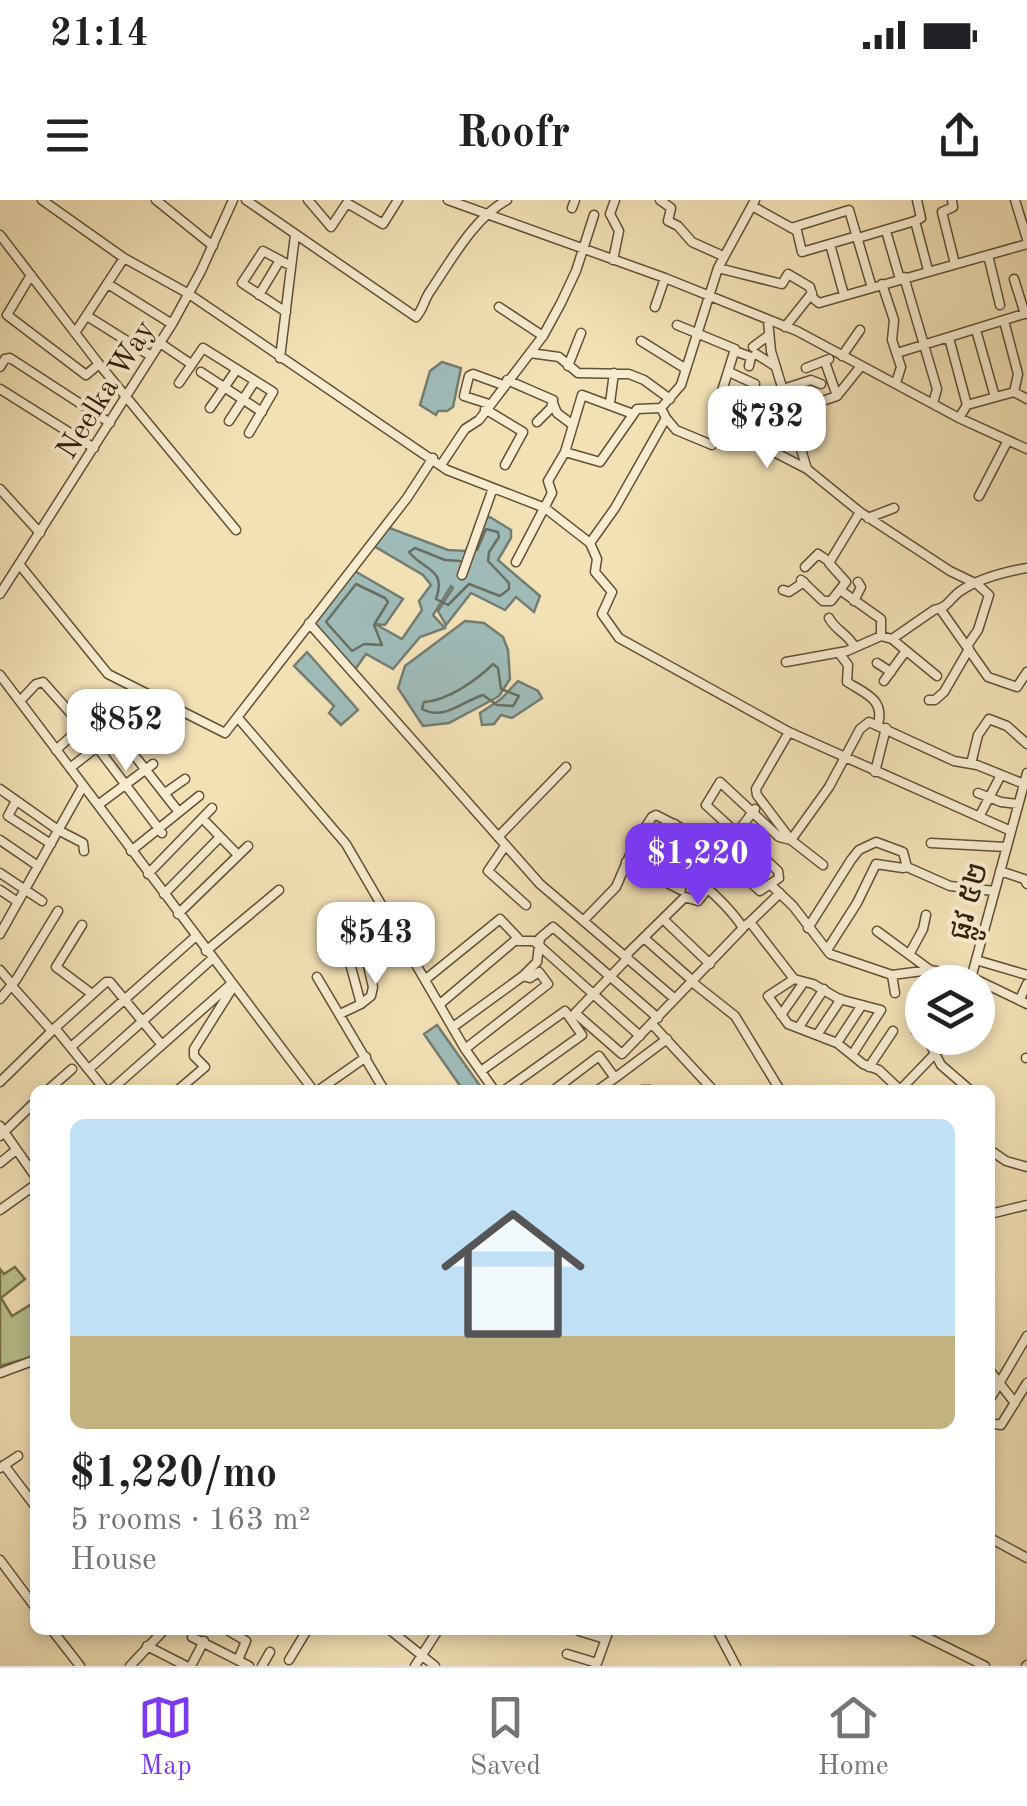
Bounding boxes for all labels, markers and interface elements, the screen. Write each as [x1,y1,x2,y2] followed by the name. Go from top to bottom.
[50,16,149,54] text: 21:14
[40,108,95,163] icon: menu
[932,108,987,163] icon: share
[457,112,570,157] text: Roofr
[52,315,161,465] street label: Neelka Way
[708,386,826,471] pin: $732
[730,402,804,434] text: $732
[67,689,185,774] pin: $852
[89,705,163,737] text: $852
[617,823,779,908] pin: $1,220
[647,839,749,871] text: $1,220
[945,860,1003,946] street label: ផ្លូវ ៥២
[317,902,435,987] pin: $543
[339,918,413,950] text: $543
[905,965,995,1055] map controls
[905,965,995,1055] button: layers
[423,1184,603,1364] icon: home
[70,1454,277,1496] text: $1,220/mo
[70,1505,311,1537] text: 5 rooms · 163 m²
[70,1545,157,1577] text: House
[138,1690,193,1785] tab: Map
[470,1690,541,1785] tab: Saved
[818,1690,889,1785] tab: Home

